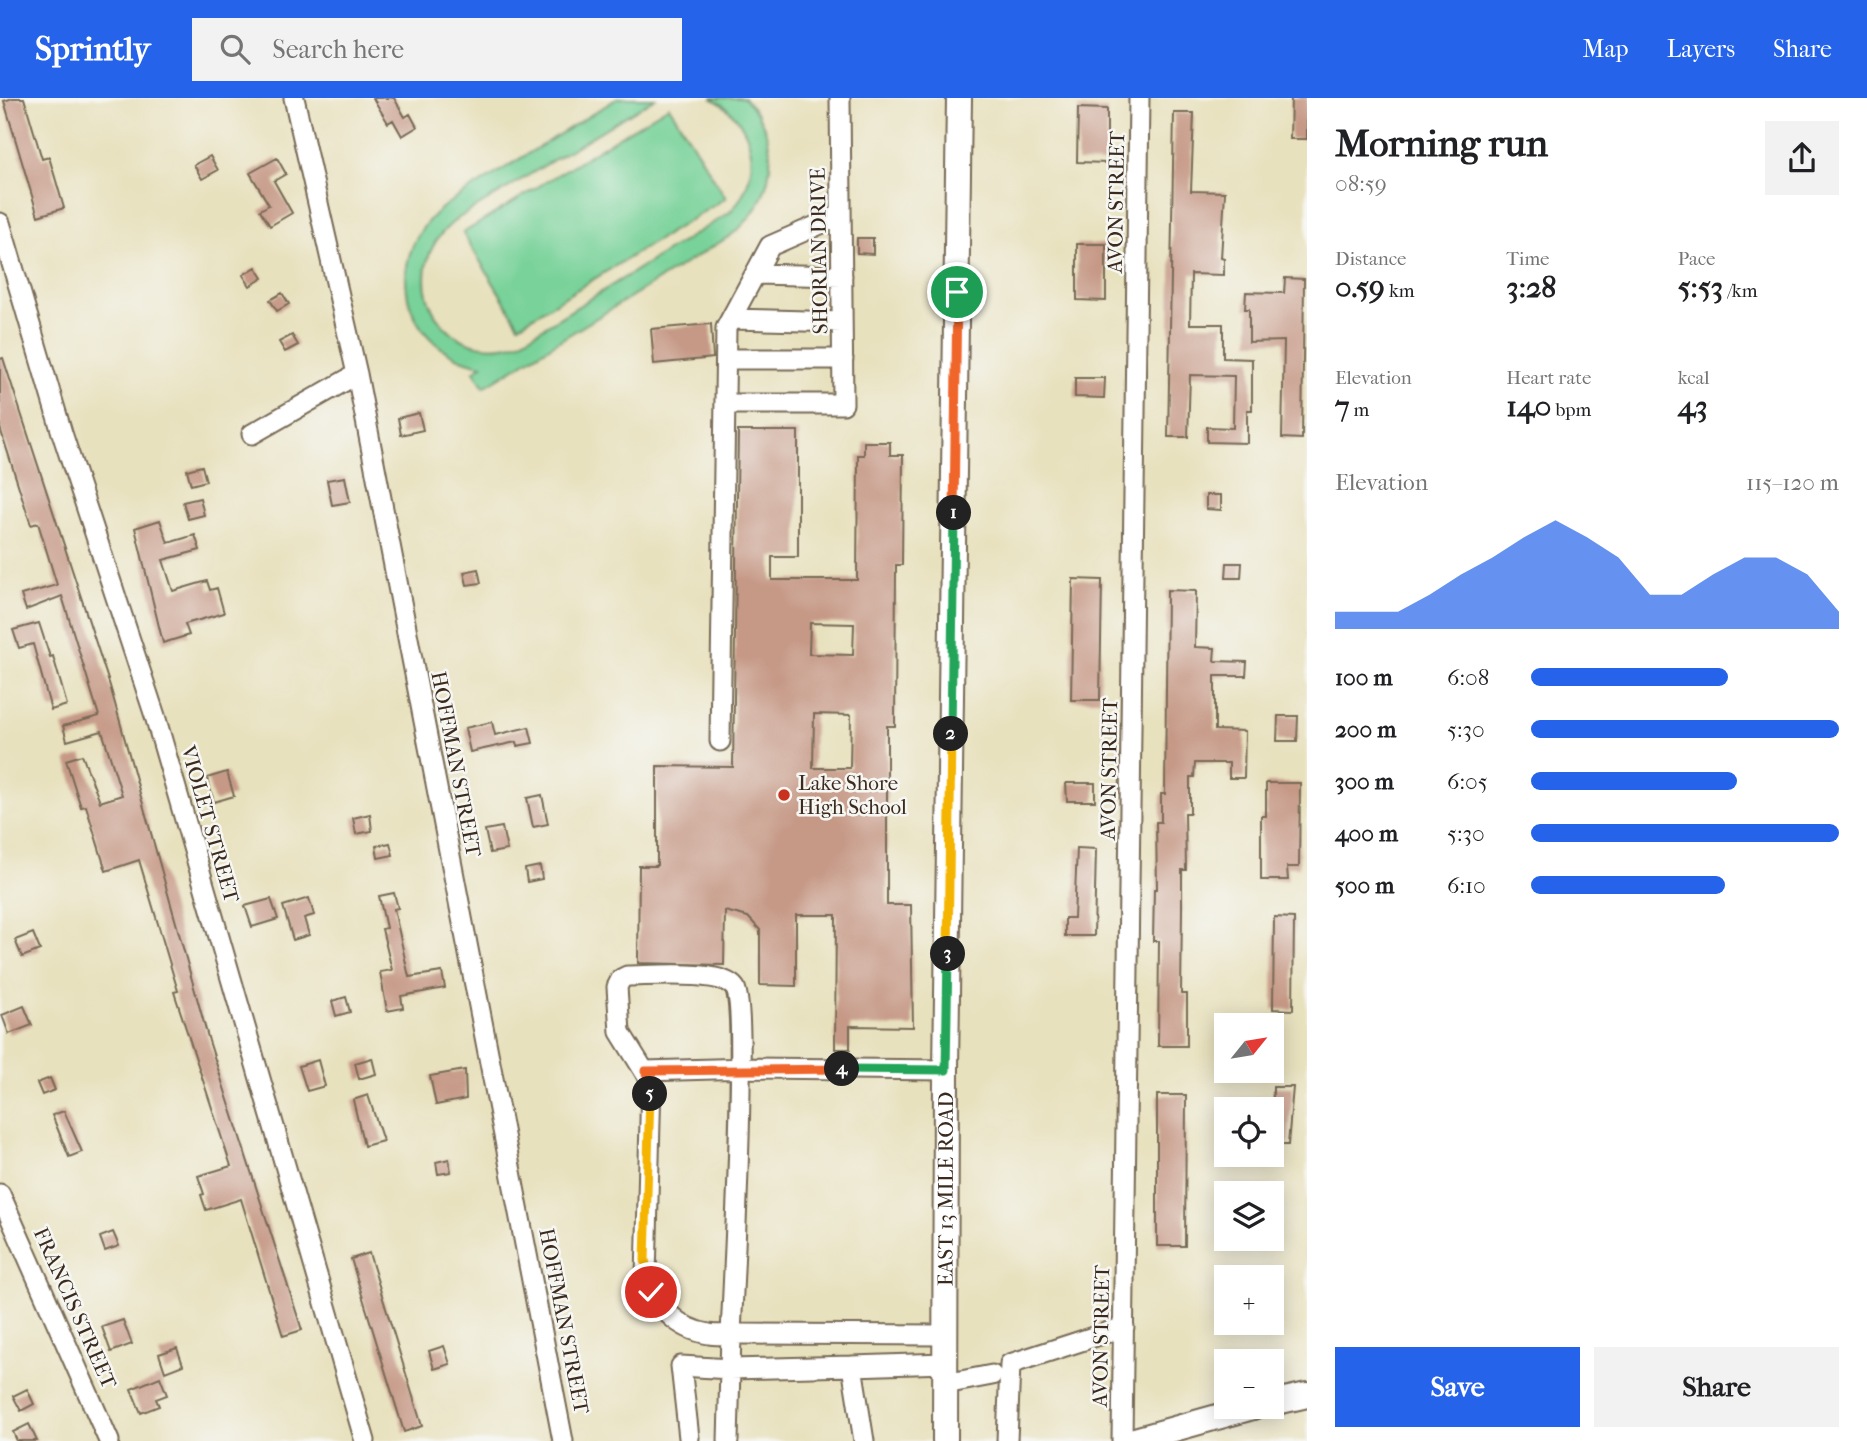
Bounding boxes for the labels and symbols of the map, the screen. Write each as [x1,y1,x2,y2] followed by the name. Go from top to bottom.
[1103,130,1129,274] street label: AVON STREET
[806,167,832,335] street label: SHORIAN DRIVE
[927,262,987,322] pin
[936,496,972,530] pin: 1
[426,669,486,860] street label: HOFFMAN STREET
[1096,697,1122,841] street label: AVON STREET
[934,716,968,752] pin: 2
[176,742,244,906] street label: VIOLET STREET
[798,771,907,819] place label: Lake Shore High School
[776,787,792,803] marker: Lake Shore High School
[930,936,965,972] pin: 3
[1214,1013,1284,1083] north arrow
[824,1052,860,1086] pin: 4
[632,1076,668,1112] pin: 5
[933,1092,958,1286] street label: EAST 13 MILE ROAD
[29,1224,122,1393] street label: FRANCIS STREET
[534,1226,594,1417] street label: HOFFMAN STREET
[621,1262,681,1322] pin
[1088,1264,1114,1408] street label: AVON STREET

